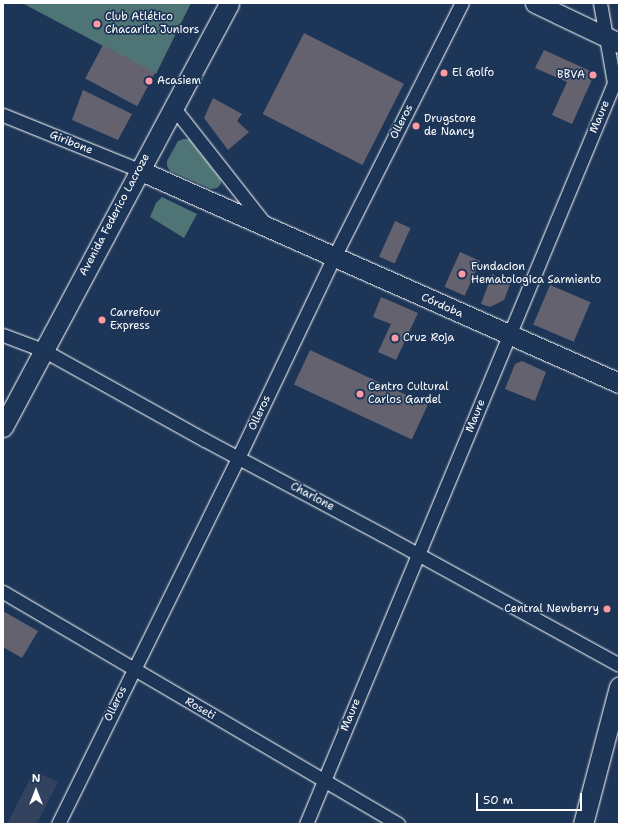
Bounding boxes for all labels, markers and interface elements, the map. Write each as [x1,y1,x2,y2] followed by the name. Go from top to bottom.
[105,11,199,37] place label: Club Atlético Chacarita Juniors
[92,19,102,29] marker: Club Atlético Chacarita Juniors
[452,66,494,80] place label: El Golfo
[439,68,449,78] marker: El Golfo
[557,68,585,82] place label: BBVA
[588,70,598,80] marker: BBVA
[157,74,201,88] place label: Acasiem
[144,76,154,86] marker: Acasiem
[587,99,613,135] street label: Maure
[388,102,416,142] street label: Olleros
[424,113,476,139] place label: Drugstore de Nancy
[411,121,421,131] marker: Drugstore de Nancy
[48,128,94,158] street label: Giribone
[77,152,153,278] street label: Avenida Federico Lacroze
[471,261,601,287] place label: Fundacion Hematologica Sarmiento
[456,268,468,280] marker: Fundacion Hematologica Sarmiento
[419,291,465,321] street label: Córdoba
[110,307,161,333] place label: Carrefour Express
[97,315,107,325] marker: Carrefour Express
[403,331,454,345] place label: Cruz Roja
[390,333,400,343] marker: Cruz Roja
[368,381,449,407] place label: Centro Cultural Carlos Gardel
[355,389,365,399] marker: Centro Cultural Carlos Gardel
[246,393,274,433] street label: Olleros
[463,398,489,434] street label: Maure
[288,480,336,514] street label: Charlone
[504,602,599,616] place label: Central Newberry
[602,604,612,614] marker: Central Newberry
[102,684,130,724] street label: Olleros
[182,695,218,723] street label: Roseti
[338,697,364,733] street label: Maure
[16,771,56,811] north arrow
[32,771,40,786] text: N
[478,785,584,811] scale bar
[483,792,513,808] text: 50 m

